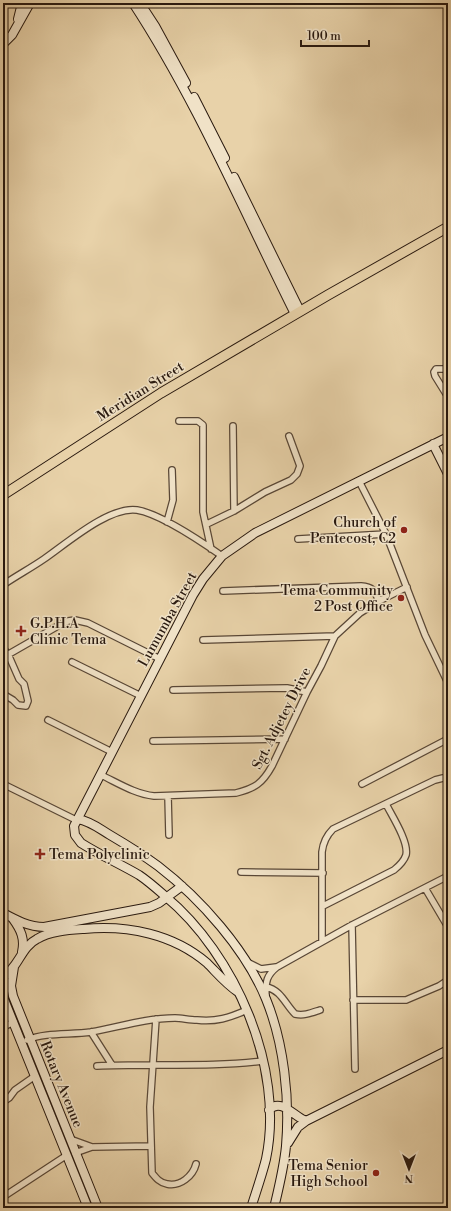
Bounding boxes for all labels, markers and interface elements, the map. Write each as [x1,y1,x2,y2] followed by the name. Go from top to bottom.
[301,22,369,48] scale bar
[307,29,341,44] text: 100 m
[94,358,187,426] street label: Meridian Street
[310,514,397,548] place label: Church of Pentecost, C2
[399,525,409,535] marker: Church of Pentecost, C2
[134,569,201,670] street label: Lumumba Street
[281,582,393,616] place label: Tema Community 2 Post Office
[396,593,406,603] marker: Tema Community 2 Post Office
[30,615,107,649] place label: G.P.H.A Clinic Tema
[15,625,27,637] marker: G.P.H.A Clinic Tema
[248,664,315,773] street label: Sgt. Adjetey Drive
[49,846,150,864] place label: Tema Polyclinic
[34,848,46,860] marker: Tema Polyclinic
[36,1038,87,1130] street label: Rotary Avenue
[389,1149,429,1189] north arrow
[288,1157,368,1191] place label: Tema Senior High School
[371,1168,381,1178] marker: Tema Senior High School
[404,1171,413,1185] text: N

